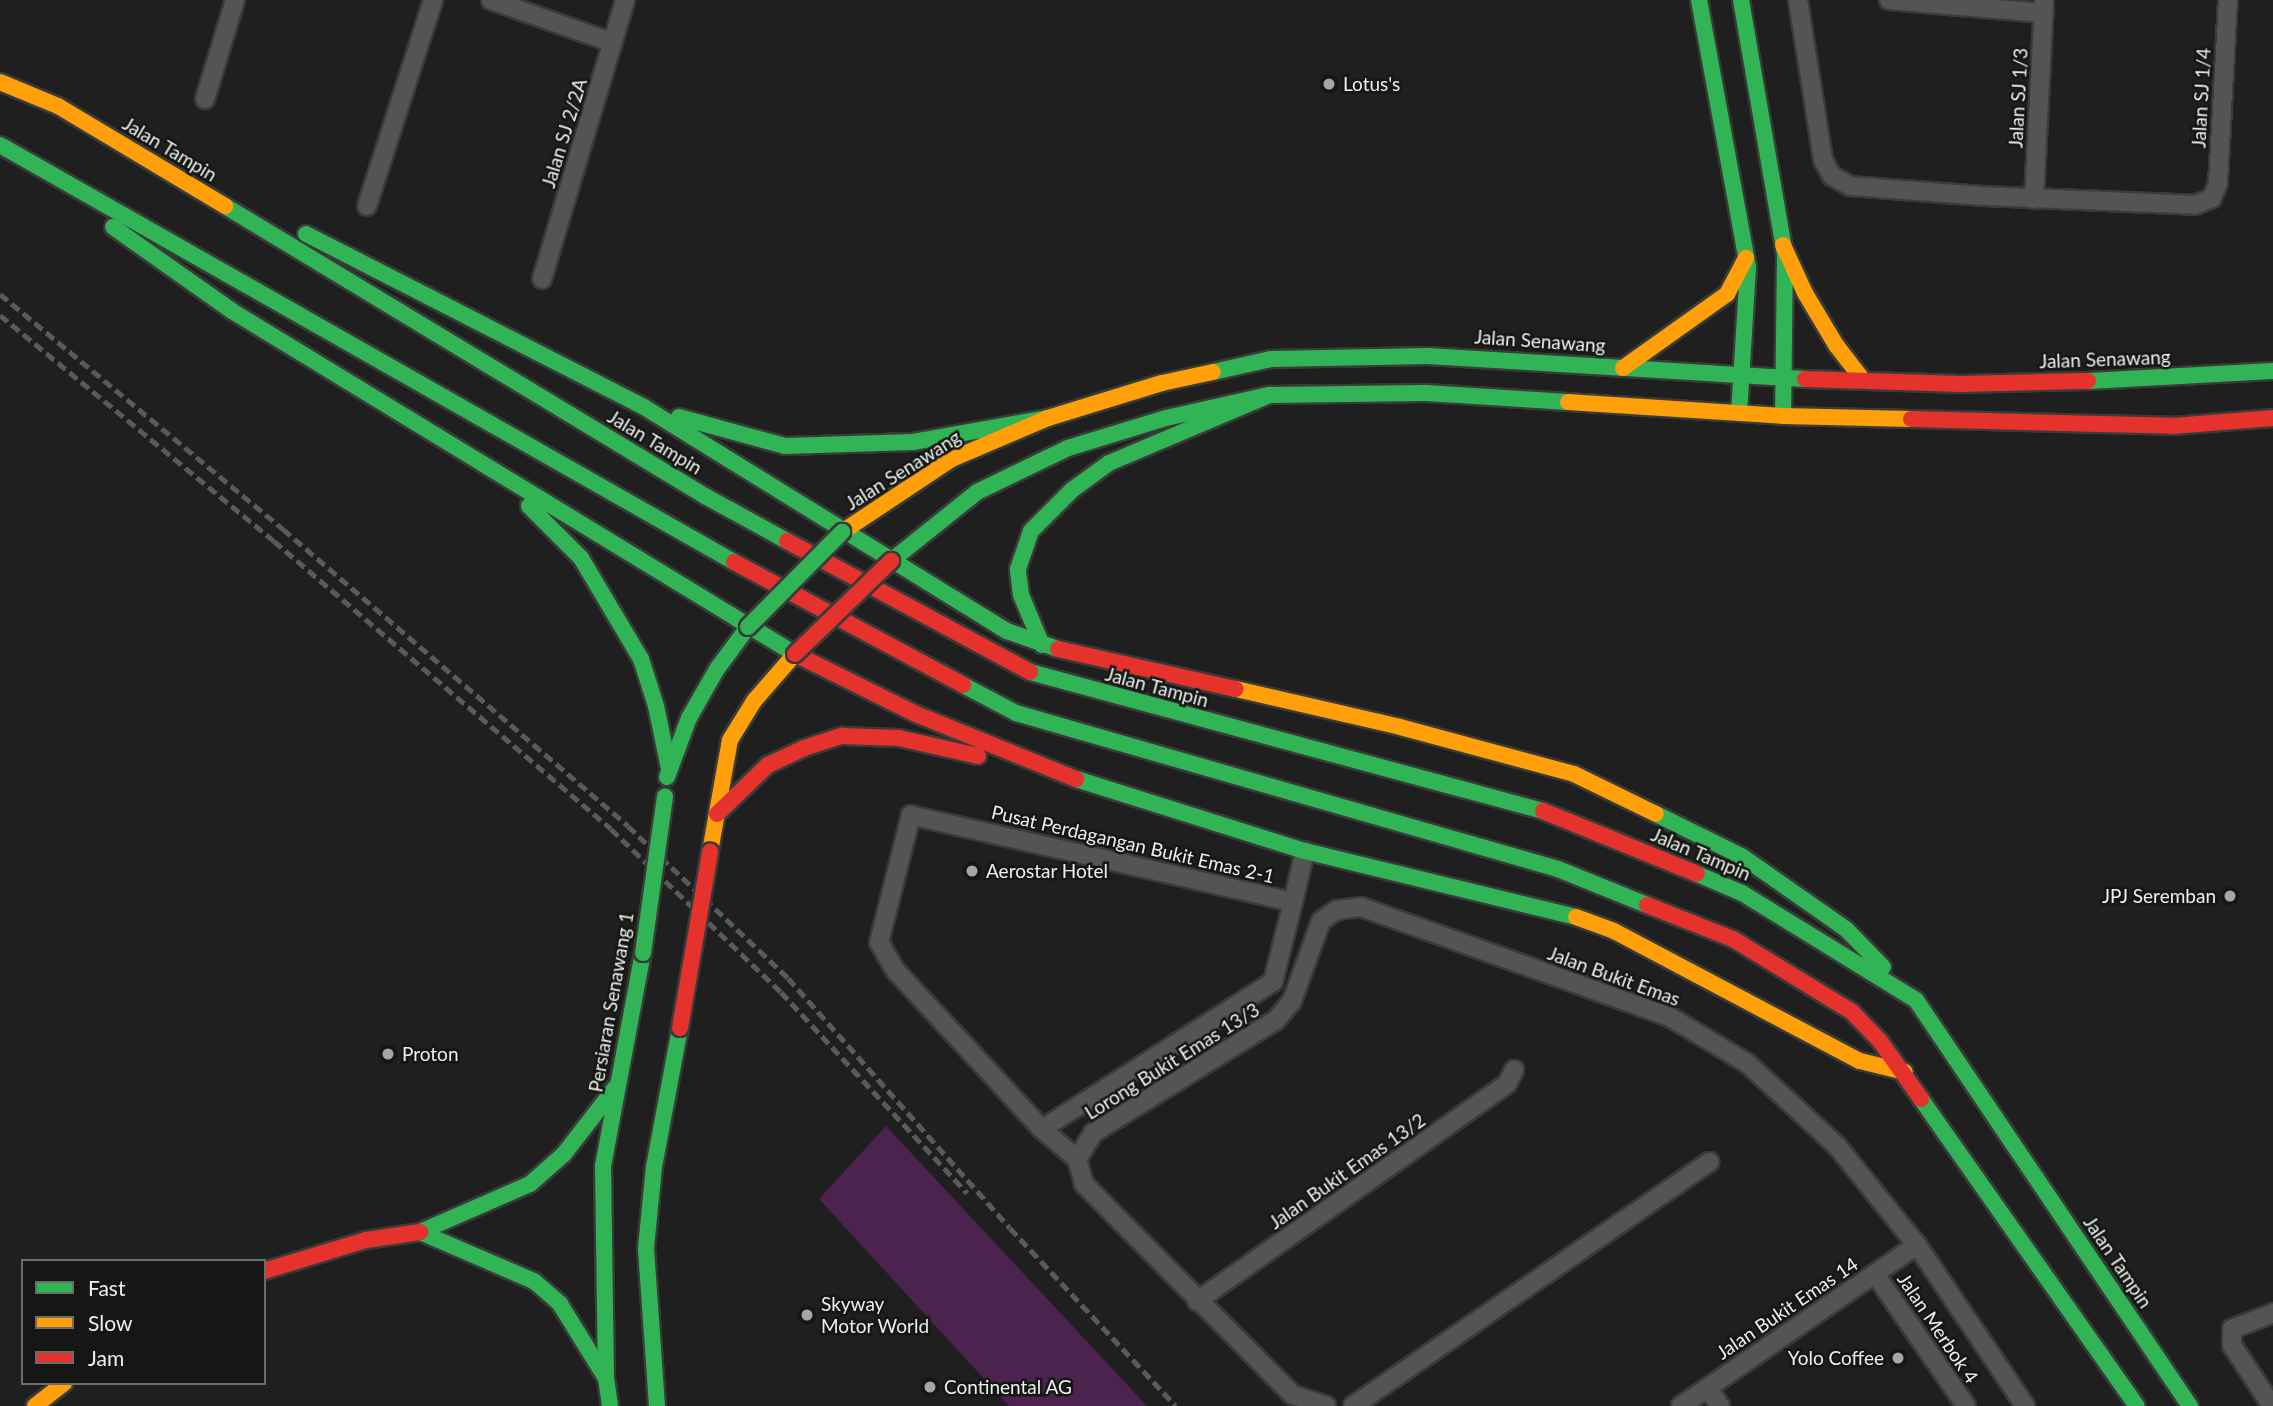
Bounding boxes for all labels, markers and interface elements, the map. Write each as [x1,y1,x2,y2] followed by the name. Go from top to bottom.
[2004,47,2032,149] street label: Jalan SJ 1/3
[2187,47,2215,149] street label: Jalan SJ 1/4
[1343,73,1400,95] place label: Lotus's
[537,76,591,190] street label: Jalan SJ 2/2A
[1321,76,1337,92] marker: Lotus's
[119,112,221,186] street label: Jalan Tampin
[1474,325,1606,357] street label: Jalan Senawang
[2039,345,2171,373] street label: Jalan Senawang
[604,405,706,479] street label: Jalan Tampin
[841,425,965,515] street label: Jalan Senawang
[1103,662,1211,712] street label: Jalan Tampin
[989,800,1277,888] street label: Pusat Perdagangan Bukit Emas 2-1
[1648,823,1754,885] street label: Jalan Tampin
[986,860,1108,882] place label: Aerostar Hotel
[964,863,980,879] marker: Aerostar Hotel
[2102,885,2216,907] place label: JPJ Seremban
[2222,888,2238,904] marker: JPJ Seremban
[584,910,638,1094] street label: Persiaran Senawang 1
[1545,942,1683,1010] street label: Jalan Bukit Emas
[1080,998,1264,1124] street label: Lorong Bukit Emas 13/3
[402,1043,458,1065] place label: Proton
[380,1046,396,1062] marker: Proton
[1264,1108,1430,1234] street label: Jalan Bukit Emas 13/2
[2079,1212,2157,1312] street label: Jalan Tampin
[1712,1252,1862,1364] street label: Jalan Bukit Emas 14
[21,1259,266,1385] legend
[1893,1269,1983,1387] street label: Jalan Merbok 4
[88,1275,125,1300] text: Fast
[821,1293,930,1337] place label: Skyway Motor World
[799,1307,815,1323] marker: Skyway Motor World
[88,1310,132,1335] text: Slow
[88,1345,124,1370] text: Jam
[1788,1347,1884,1369] place label: Yolo Coffee
[1890,1350,1906,1366] marker: Yolo Coffee
[944,1376,1073,1398] place label: Continental AG
[922,1379,938,1395] marker: Continental AG

